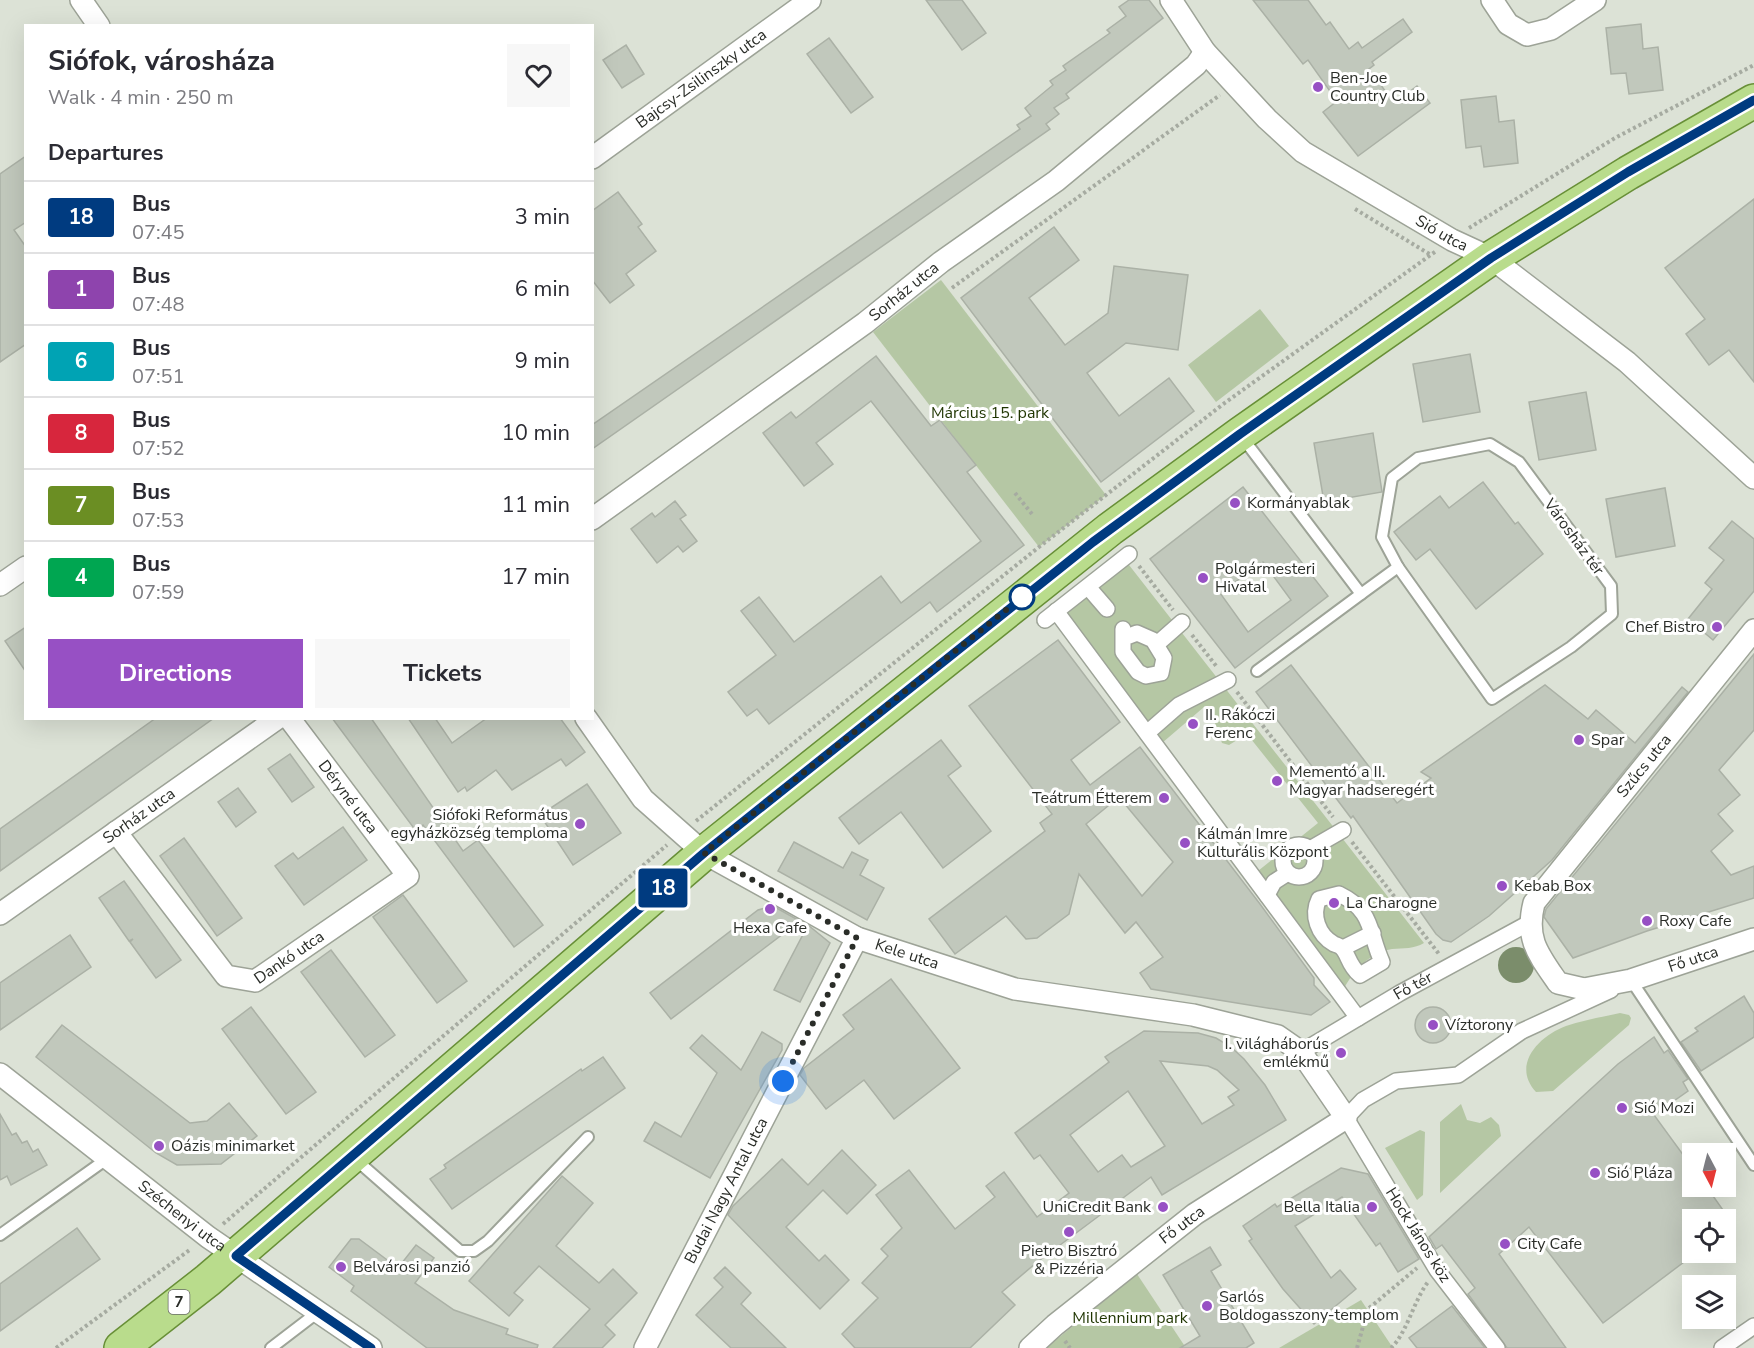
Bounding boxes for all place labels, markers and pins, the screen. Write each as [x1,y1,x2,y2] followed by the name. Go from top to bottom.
[1330,67,1425,107] place label: Ben-Joe Country Club
[1311,80,1325,94] marker: Ben-Joe Country Club
[1247,492,1351,514] place label: Kormányablak
[1228,496,1242,510] marker: Kormányablak
[1215,558,1315,598] place label: Polgármesteri Hivatal
[1196,571,1210,585] marker: Polgármesteri Hivatal
[1009,584,1035,610] unlabelled marker
[1625,616,1705,638] place label: Chef Bistro
[1710,620,1724,634] marker: Chef Bistro
[1205,704,1275,744] place label: II. Rákóczi Ferenc
[1186,717,1200,731] marker: II. Rákóczi Ferenc
[1591,729,1625,751] place label: Spar
[1572,733,1586,747] marker: Spar
[1289,761,1434,801] place label: Mementó a II. Magyar hadseregért
[1270,774,1284,788] marker: Mementó a II. Magyar hadseregért
[1032,787,1152,809] place label: Teátrum Étterem
[1157,791,1171,805] marker: Teátrum Étterem
[391,804,568,844] place label: Siófoki Református egyházközség temploma
[573,817,587,831] marker: Siófoki Református egyházközség temploma
[1197,823,1329,863] place label: Kálmán Imre Kulturális Központ
[1178,836,1192,850] marker: Kálmán Imre Kulturális Központ
[1514,875,1592,897] place label: Kebab Box
[1495,879,1509,893] marker: Kebab Box
[1346,892,1437,914] place label: La Charogne
[1327,896,1341,910] marker: La Charogne
[763,902,777,916] marker: Hexa Cafe
[1659,910,1731,932] place label: Roxy Cafe
[1640,914,1654,928] marker: Roxy Cafe
[733,917,807,939] place label: Hexa Cafe
[1444,1014,1514,1036] place label: Víztorony
[1426,1018,1440,1032] marker: Víztorony
[1224,1033,1329,1073] place label: I. világháborús emlékmű
[1334,1046,1348,1060] marker: I. világháborús emlékmű
[1634,1097,1694,1119] place label: Sió Mozi
[1615,1101,1629,1115] marker: Sió Mozi
[171,1135,295,1157] place label: Oázis minimarket
[152,1139,166,1153] marker: Oázis minimarket
[1607,1162,1673,1184] place label: Sió Pláza
[1588,1166,1602,1180] marker: Sió Pláza
[1043,1196,1152,1218] place label: UniCredit Bank
[1284,1196,1360,1218] place label: Bella Italia
[1156,1200,1170,1214] marker: UniCredit Bank
[1365,1200,1379,1214] marker: Bella Italia
[1062,1225,1076,1239] marker: Pietro Bisztró & Pizzéria
[1517,1233,1582,1255] place label: City Cafe
[1498,1237,1512,1251] marker: City Cafe
[1021,1240,1117,1280] place label: Pietro Bisztró & Pizzéria
[353,1256,470,1278] place label: Belvárosi panzió
[334,1260,348,1274] marker: Belvárosi panzió
[1219,1286,1399,1326] place label: Sarlós Boldogasszony-templom
[1200,1299,1214,1313] marker: Sarlós Boldogasszony-templom

